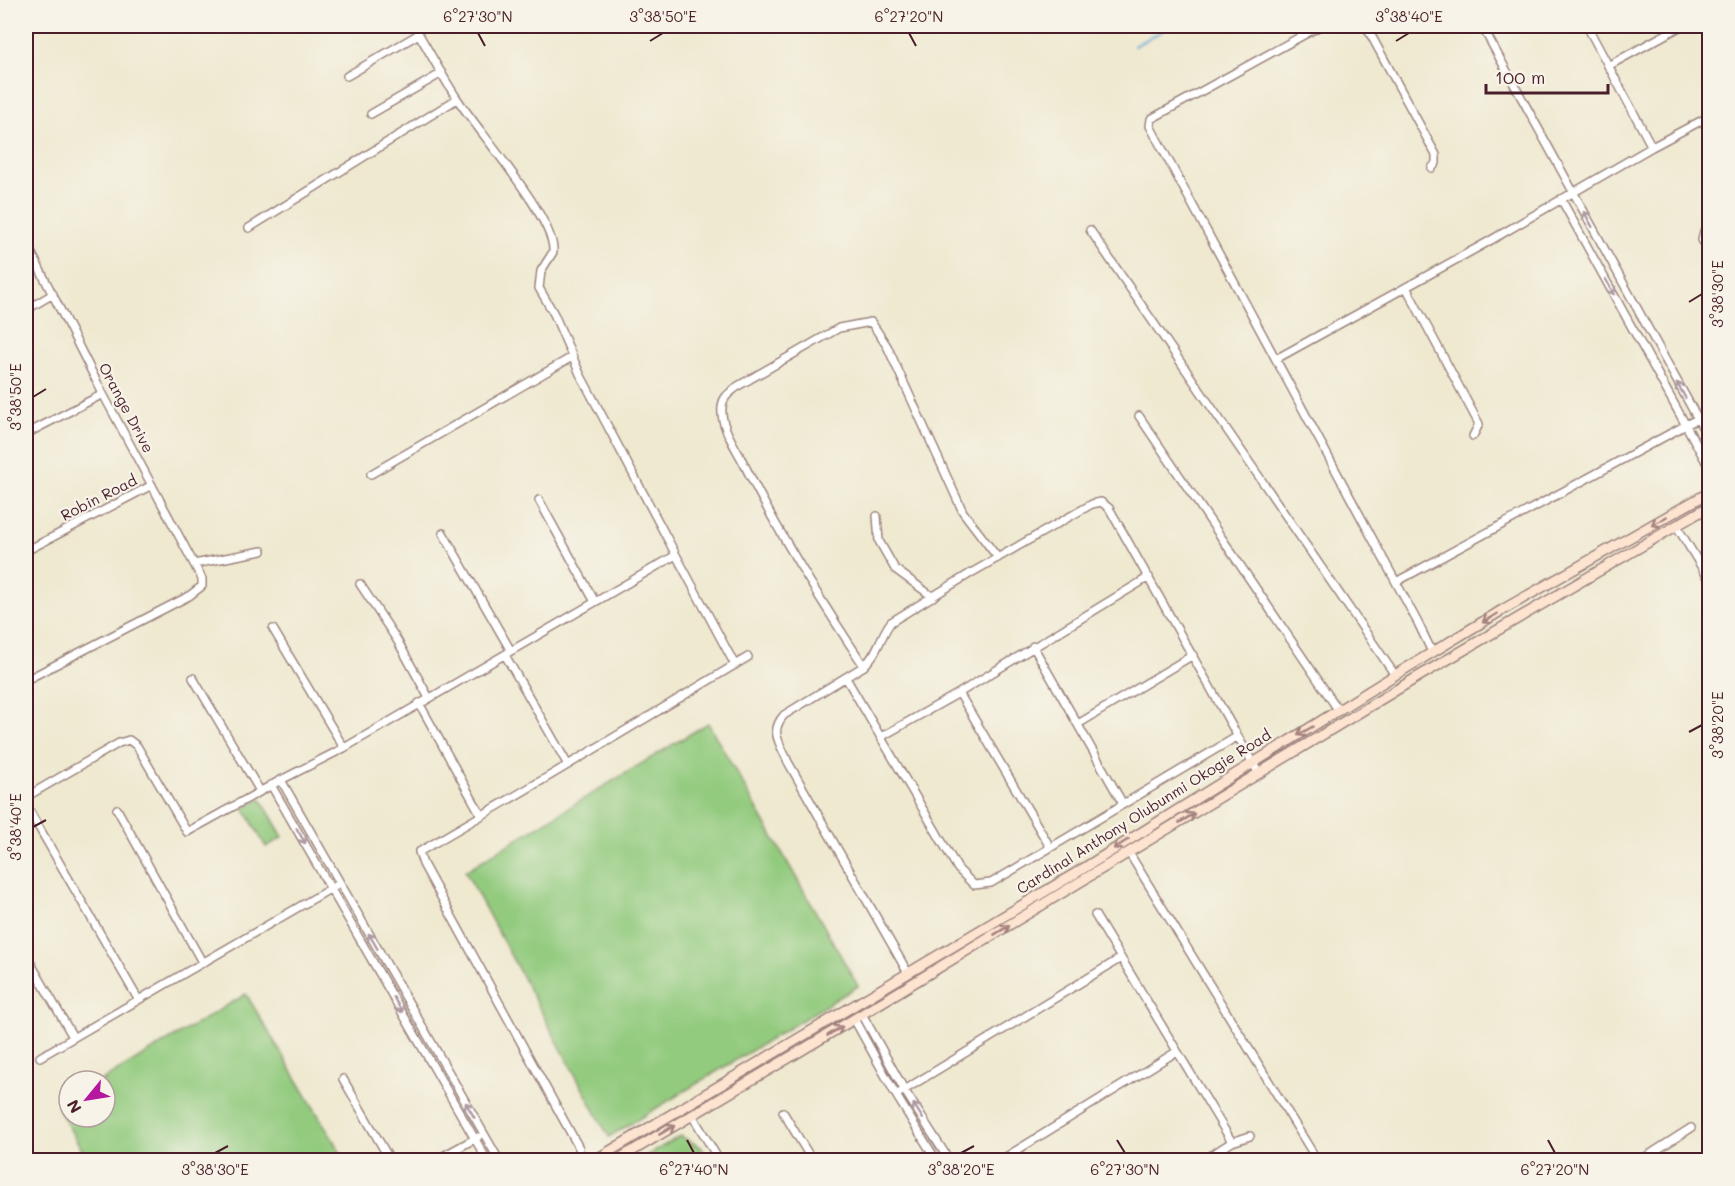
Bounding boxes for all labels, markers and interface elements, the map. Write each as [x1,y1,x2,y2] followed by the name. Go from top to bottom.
[443,6,513,26] text: 6°27'30"N
[629,6,697,26] text: 3°38'50"E
[875,6,943,26] text: 6°27'20"N
[1375,6,1443,26] text: 3°38'40"E
[1486,57,1608,95] scale bar
[1495,65,1545,89] text: 100 m
[1582,211,1594,228] one-way arrow
[1707,260,1727,328] text: 3°38'30"E
[1604,278,1616,295] one-way arrow
[95,359,159,456] street label: Orange Drive
[5,363,25,431] text: 3°38'50"E
[1675,382,1687,399] one-way arrow
[57,469,140,525] street label: Robin Road
[1651,515,1668,527] one-way arrow
[1482,612,1499,624] one-way arrow
[1707,691,1727,759] text: 3°38'20"E
[1013,724,1274,898] street label: Cardinal Anthony Olubunmi Okogie Road
[1297,725,1314,737] one-way arrow
[5,793,25,861] text: 3°38'40"E
[1178,811,1195,823] one-way arrow
[296,826,307,844] one-way arrow
[1114,838,1130,850] one-way arrow
[993,923,1010,935] one-way arrow
[366,932,378,949] one-way arrow
[393,995,404,1013] one-way arrow
[826,1024,843,1036] one-way arrow
[57,1069,117,1129] north arrow
[61,1096,86,1117] text: N
[463,1102,475,1119] one-way arrow
[911,1103,923,1120] one-way arrow
[658,1124,675,1136] one-way arrow
[181,1159,249,1179] text: 3°38'30"E
[659,1159,729,1179] text: 6°27'40"N
[927,1159,995,1179] text: 3°38'20"E
[1090,1159,1160,1179] text: 6°27'30"N
[1521,1159,1589,1179] text: 6°27'20"N

